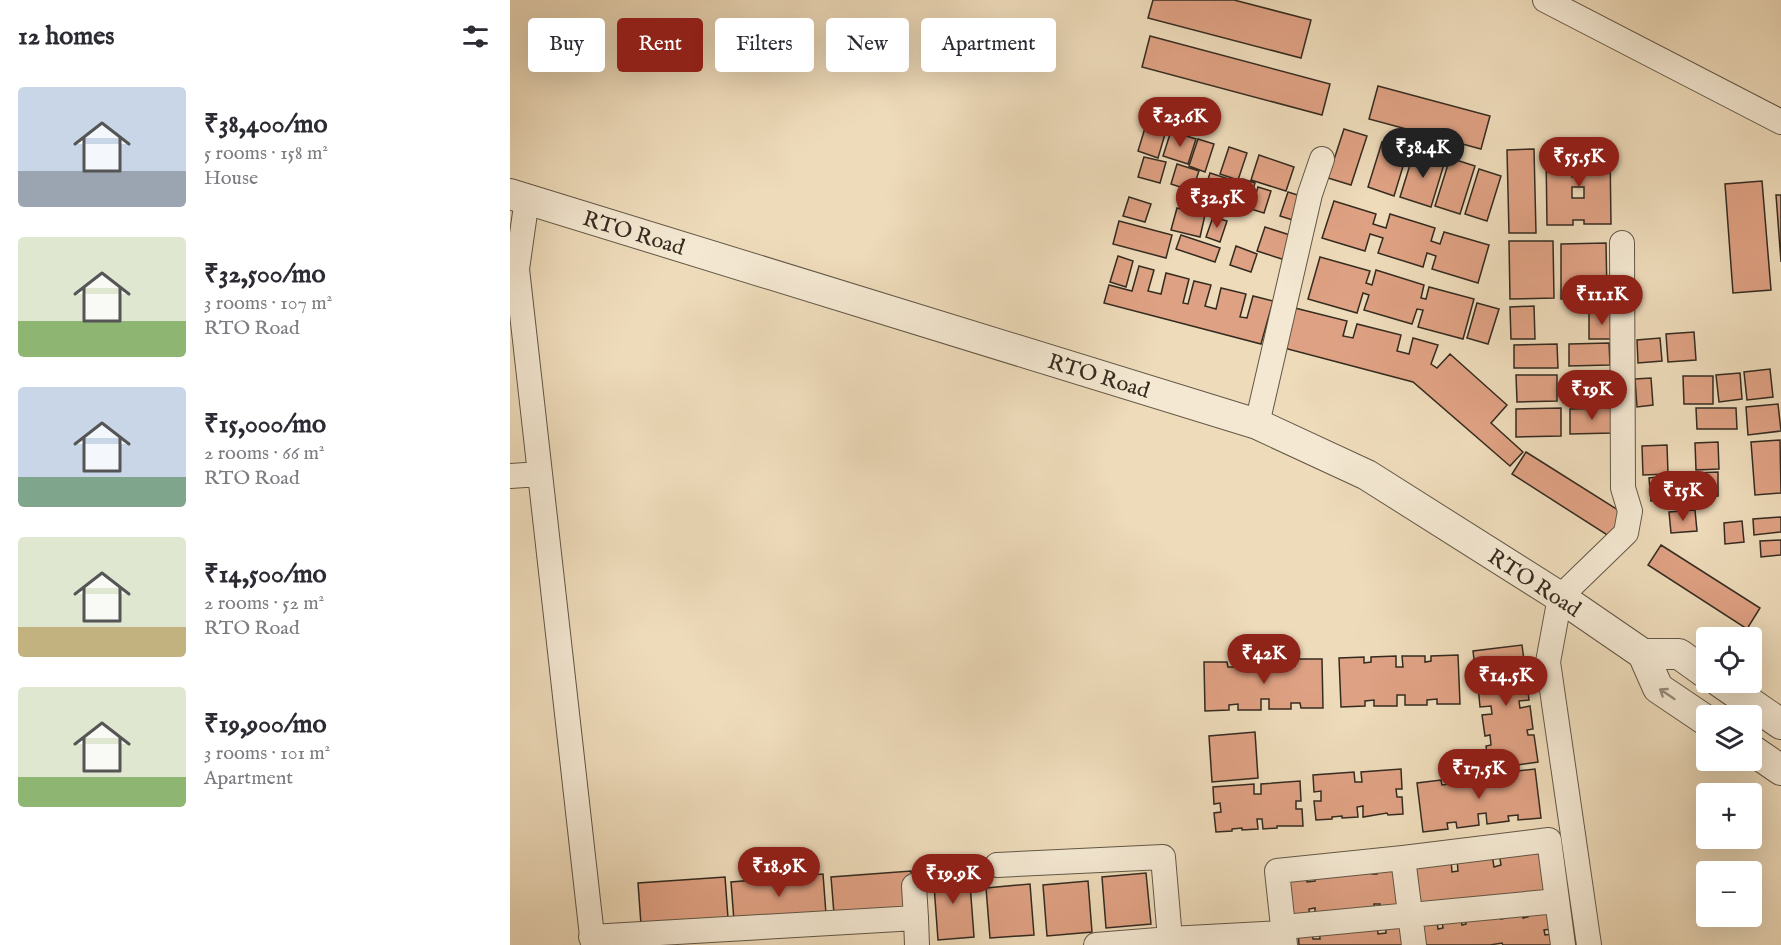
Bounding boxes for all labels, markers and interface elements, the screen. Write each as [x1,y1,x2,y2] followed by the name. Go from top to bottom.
[528,18,605,72] chip: Buy
[617,18,703,72] chip: Rent
[715,18,814,72] chip: Filters
[826,18,909,72] chip: New
[921,18,1056,72] chip: Apartment
[18,20,114,53] text: 12 homes
[459,20,492,53] icon: filters
[1131,97,1229,148] pin: ₹23.6K
[1152,104,1208,129] text: ₹23.6K
[204,108,327,141] text: ₹38,400/mo
[66,111,138,183] icon: home
[1374,128,1472,179] pin: ₹38.4K
[1395,135,1451,160] text: ₹38.4K
[1530,137,1628,188] pin: ₹55.5K
[204,141,328,166] text: 5 rooms · 158 m²
[1553,144,1605,169] text: ₹55.5K
[204,166,258,191] text: House
[1168,178,1266,229] pin: ₹32.5K
[1190,185,1244,210] text: ₹32.5K
[579,205,688,263] street label: RTO Road
[204,258,325,291] text: ₹32,500/mo
[66,261,138,333] icon: home
[1553,275,1651,326] pin: ₹11.1K
[1576,282,1628,307] text: ₹11.1K
[204,291,332,316] text: 3 rooms · 107 m²
[204,316,300,341] text: RTO Road
[1044,348,1153,406] street label: RTO Road
[1556,370,1628,421] pin: ₹19K
[1571,377,1613,402] text: ₹19K
[204,408,326,441] text: ₹15,000/mo
[66,411,138,483] icon: home
[204,441,325,466] text: 2 rooms · 66 m²
[204,466,300,491] text: RTO Road
[1647,471,1719,522] pin: ₹15K
[1663,478,1703,503] text: ₹15K
[1482,543,1586,624] street label: RTO Road
[204,558,327,591] text: ₹14,500/mo
[66,561,138,633] icon: home
[204,591,324,616] text: 2 rooms · 52 m²
[204,616,300,641] text: RTO Road
[1696,627,1762,927] map controls
[1696,627,1762,693] button: locate
[1228,634,1300,685] pin: ₹42K
[1241,641,1287,666] text: ₹42K
[1457,656,1555,707] pin: ₹14.5K
[1478,663,1534,688] text: ₹14.5K
[1659,688,1676,700] one-way arrow
[1696,705,1762,771] button: layers
[204,708,327,741] text: ₹19,900/mo
[66,711,138,783] icon: home
[204,741,330,766] text: 3 rooms · 101 m²
[1430,749,1528,800] pin: ₹17.5K
[1452,756,1506,781] text: ₹17.5K
[204,766,293,791] text: Apartment
[1696,783,1762,849] button: +
[730,847,828,898] pin: ₹18.9K
[752,854,806,879] text: ₹18.9K
[904,854,1002,905] pin: ₹19.9K
[925,861,981,886] text: ₹19.9K
[1696,861,1762,927] button: −

